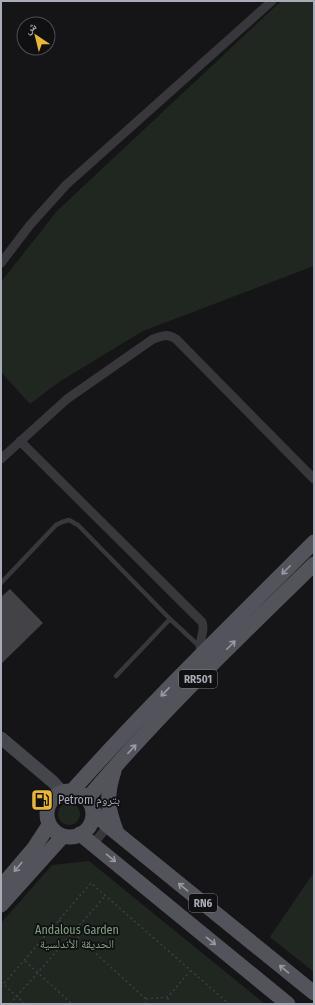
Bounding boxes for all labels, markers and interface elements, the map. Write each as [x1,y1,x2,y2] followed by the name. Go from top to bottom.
[16,16,56,56] north arrow
[22,19,40,38] text: ش
[282,565,291,575] one-way arrow
[226,640,236,650] one-way arrow
[179,670,217,688] road number: RR501
[160,687,170,697] one-way arrow
[127,744,137,754] one-way arrow
[29,787,55,813] fuel station icon: Petrom بتروم
[58,793,120,808] place label: Petrom بتروم
[105,854,116,863] one-way arrow
[13,862,22,872] one-way arrow
[177,882,188,891] one-way arrow
[189,894,217,912] road number: RN6
[35,923,119,951] park label: Andalous Garden الحديقة الأندلسية
[206,936,216,945] one-way arrow
[278,964,289,973] one-way arrow

